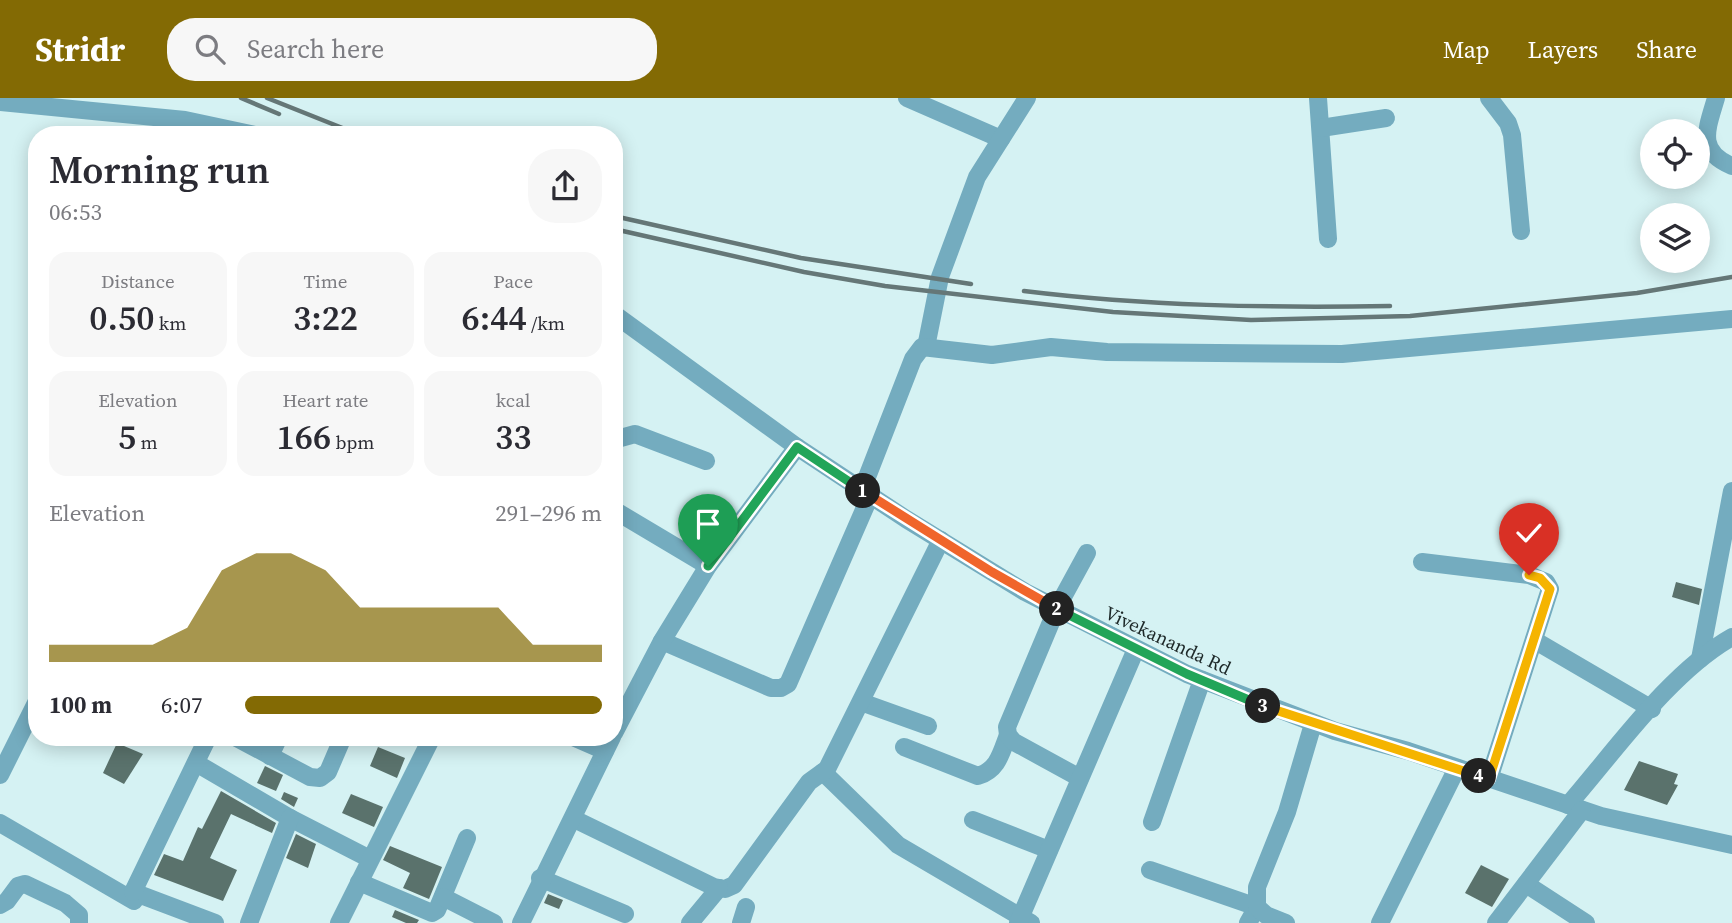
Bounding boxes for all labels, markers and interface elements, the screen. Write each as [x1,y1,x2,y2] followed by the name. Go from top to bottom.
[167,18,657,81] search box
[35,27,125,72] text: Stridr
[191,30,229,68] icon: search
[247,31,384,67] text: Search here
[1443,33,1490,66] text: Map
[1528,33,1598,66] text: Layers
[1636,33,1697,66] text: Share
[1640,119,1710,273] map controls
[1640,119,1710,189] button: locate
[49,144,270,196] text: Morning run
[528,149,602,223] button: share
[49,196,102,228] text: 06:53
[1640,203,1710,273] button: layers
[101,268,175,294] text: Distance
[304,268,347,294] text: Time
[493,268,533,294] text: Pace
[89,294,154,342] text: 0.50
[293,294,358,342] text: 3:22
[462,294,527,342] text: 6:44
[154,310,186,336] text: km
[527,310,565,336] text: /km
[98,387,178,413] text: Elevation
[282,387,369,413] text: Heart rate
[496,387,530,413] text: kcal
[118,413,136,461] text: 5
[276,413,331,461] text: 166
[495,413,531,461] text: 33
[136,429,158,455] text: m
[331,429,375,455] text: bpm
[846,474,880,508] pin: 1
[857,477,868,503] text: 1
[678,494,738,566] pin
[49,497,145,529] text: Elevation
[495,497,602,529] text: 291–296 m
[1499,503,1559,575] pin
[689,505,727,543] icon: arrive
[1510,514,1548,552] icon: check
[1040,592,1074,626] pin: 2
[1051,595,1062,621] text: 2
[1101,599,1236,681] street label: Vivekananda Rd
[1246,688,1280,724] pin: 3
[49,689,112,721] text: 100 m
[161,689,202,721] text: 6:07
[1257,692,1268,718] text: 3
[1462,758,1496,794] pin: 4
[1473,762,1484,788] text: 4

